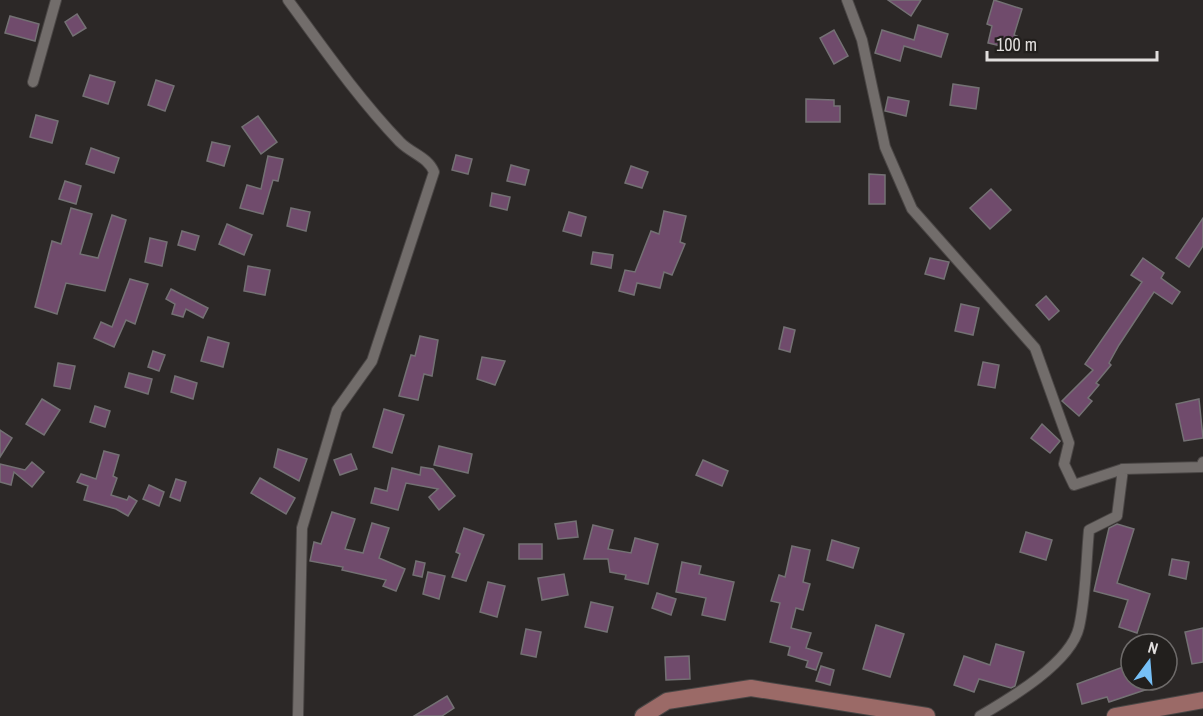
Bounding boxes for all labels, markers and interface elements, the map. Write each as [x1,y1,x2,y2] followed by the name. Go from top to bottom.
[987,24,1156,62] scale bar
[996,32,1037,57] text: 100 m
[1119,632,1179,692] north arrow
[1146,636,1161,659] text: N

